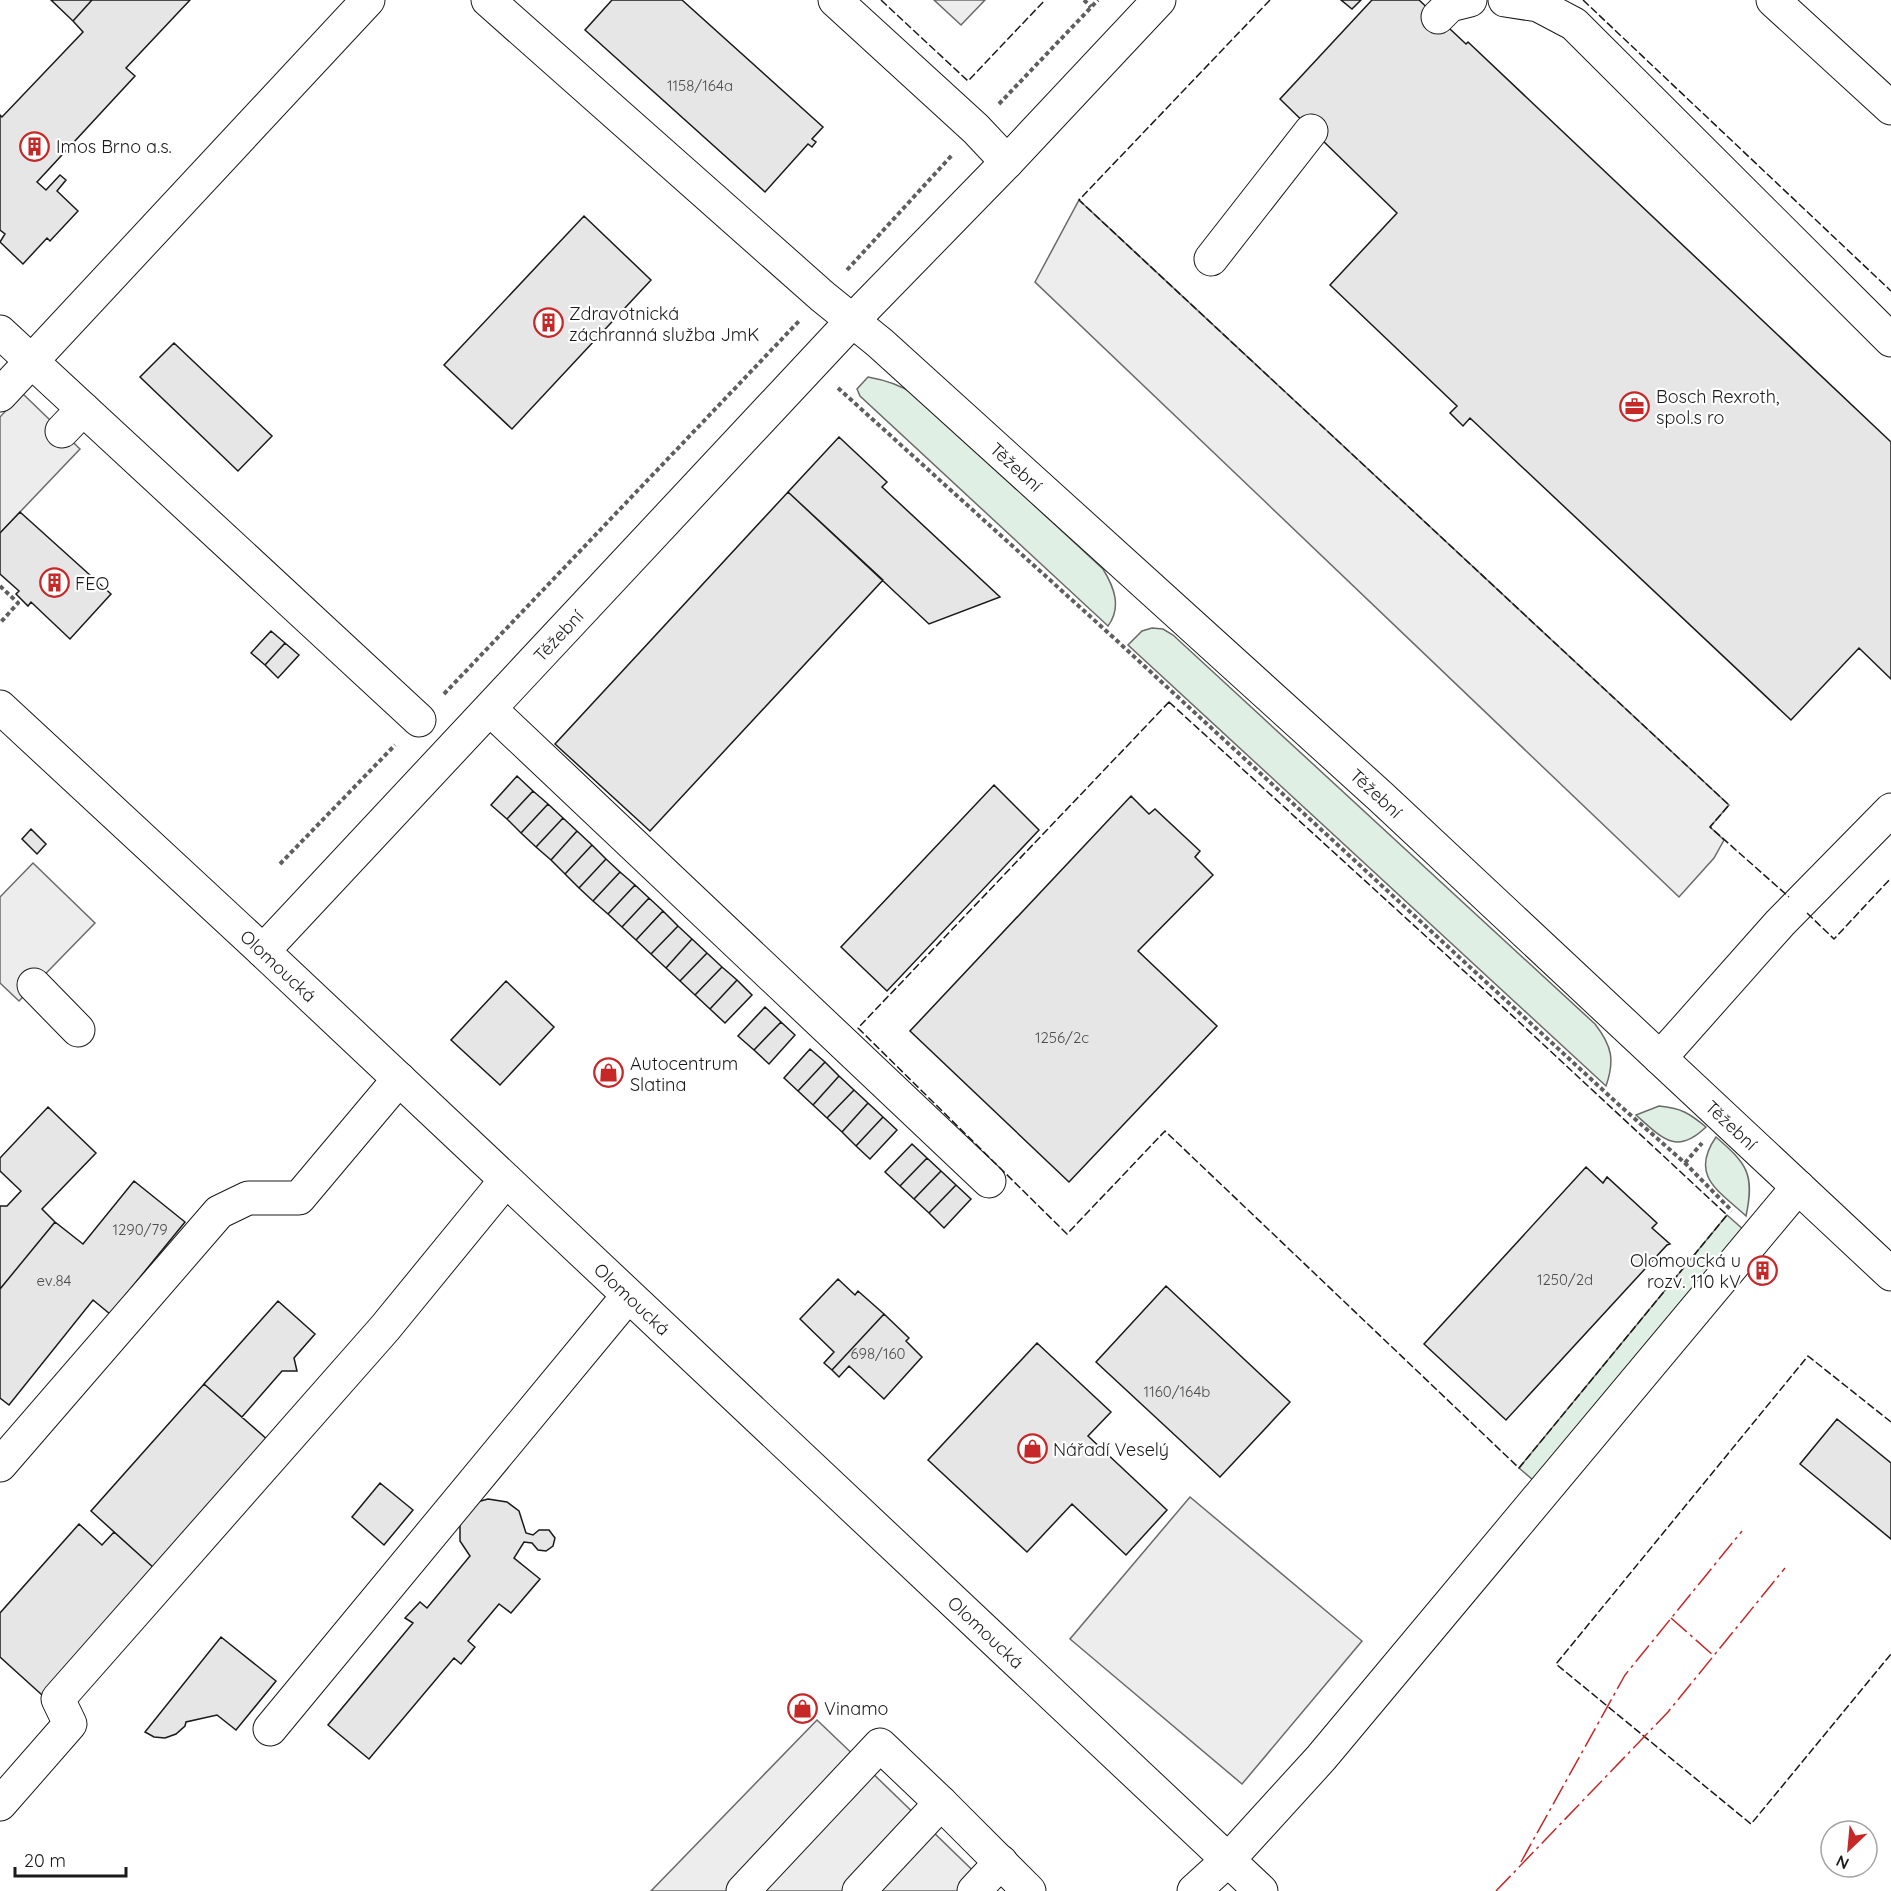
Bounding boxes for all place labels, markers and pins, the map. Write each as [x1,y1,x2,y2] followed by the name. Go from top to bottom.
[19,130,51,162] building icon: Imos Brno a.s.
[56,135,172,158] place label: Imos Brno a.s.
[569,302,759,346] place label: Zdravotnická záchranná služba JmK
[532,307,564,339] building icon: Zdravotnická záchranná služba JmK
[1656,385,1779,429] place label: Bosch Rexroth, spol.s ro
[1619,390,1651,422] office icon: Bosch Rexroth, spol.s ro
[38,567,70,599] building icon: FEO
[75,572,109,595] place label: FEO
[630,1052,738,1096] place label: Autocentrum Slatina
[593,1057,625,1089] shop icon: Autocentrum Slatina
[1630,1249,1741,1293] place label: Olomoucká u rozv. 110 kV
[1746,1254,1778,1286] building icon: Olomoucká u rozv. 110 kV
[1016,1433,1048,1465] shop icon: Nářadí Veselý
[1053,1438,1169,1461] place label: Nářadí Veselý
[787,1692,819,1724] shop icon: Vinamo
[824,1697,888,1720] place label: Vinamo

